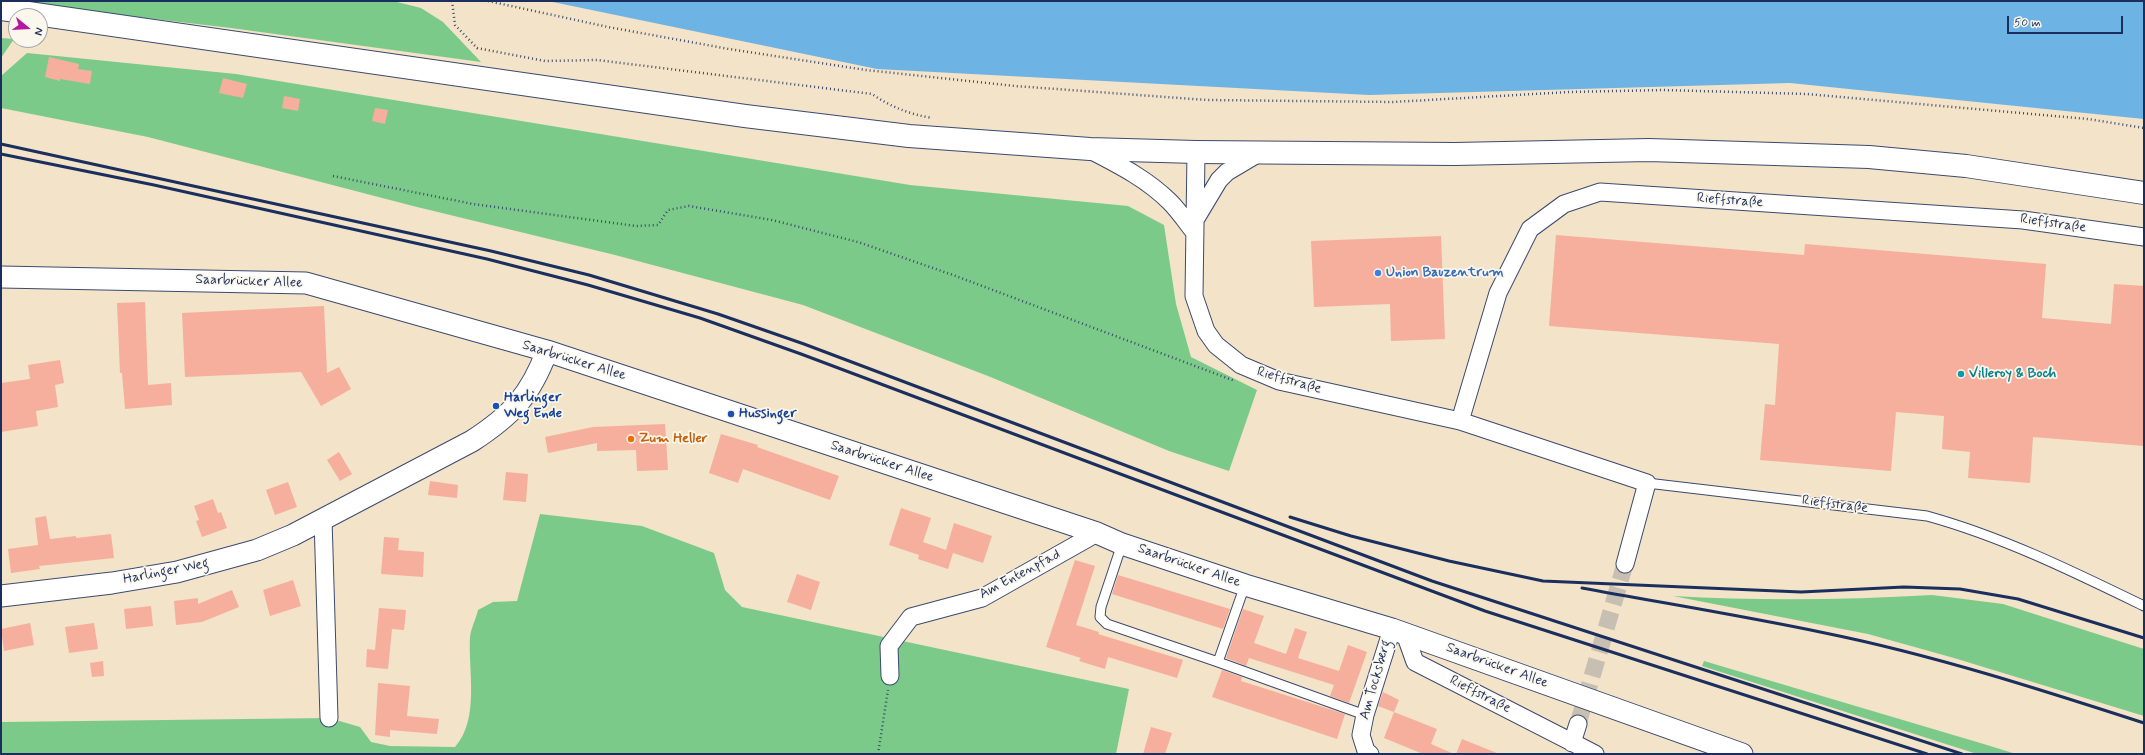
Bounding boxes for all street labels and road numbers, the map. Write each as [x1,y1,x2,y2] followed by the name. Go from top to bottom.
[1696,190,1764,212] street label: Rieffstraße
[2019,211,2087,237] street label: Rieffstraße
[195,272,303,292] street label: Saarbrücker Allee
[520,337,628,385] street label: Saarbrücker Allee
[1255,364,1323,398] street label: Rieffstraße
[828,437,936,487] street label: Saarbrücker Allee
[1801,493,1869,517] street label: Rieffstraße
[1135,541,1243,591] street label: Saarbrücker Allee
[977,547,1063,603] street label: Am Entenpfad
[122,555,210,589] street label: Harlinger Weg
[1357,638,1395,722] street label: Am Tocksberg
[1444,640,1550,692] street label: Saarbrücker Allee
[1447,672,1513,718] street label: Rieffstraße

